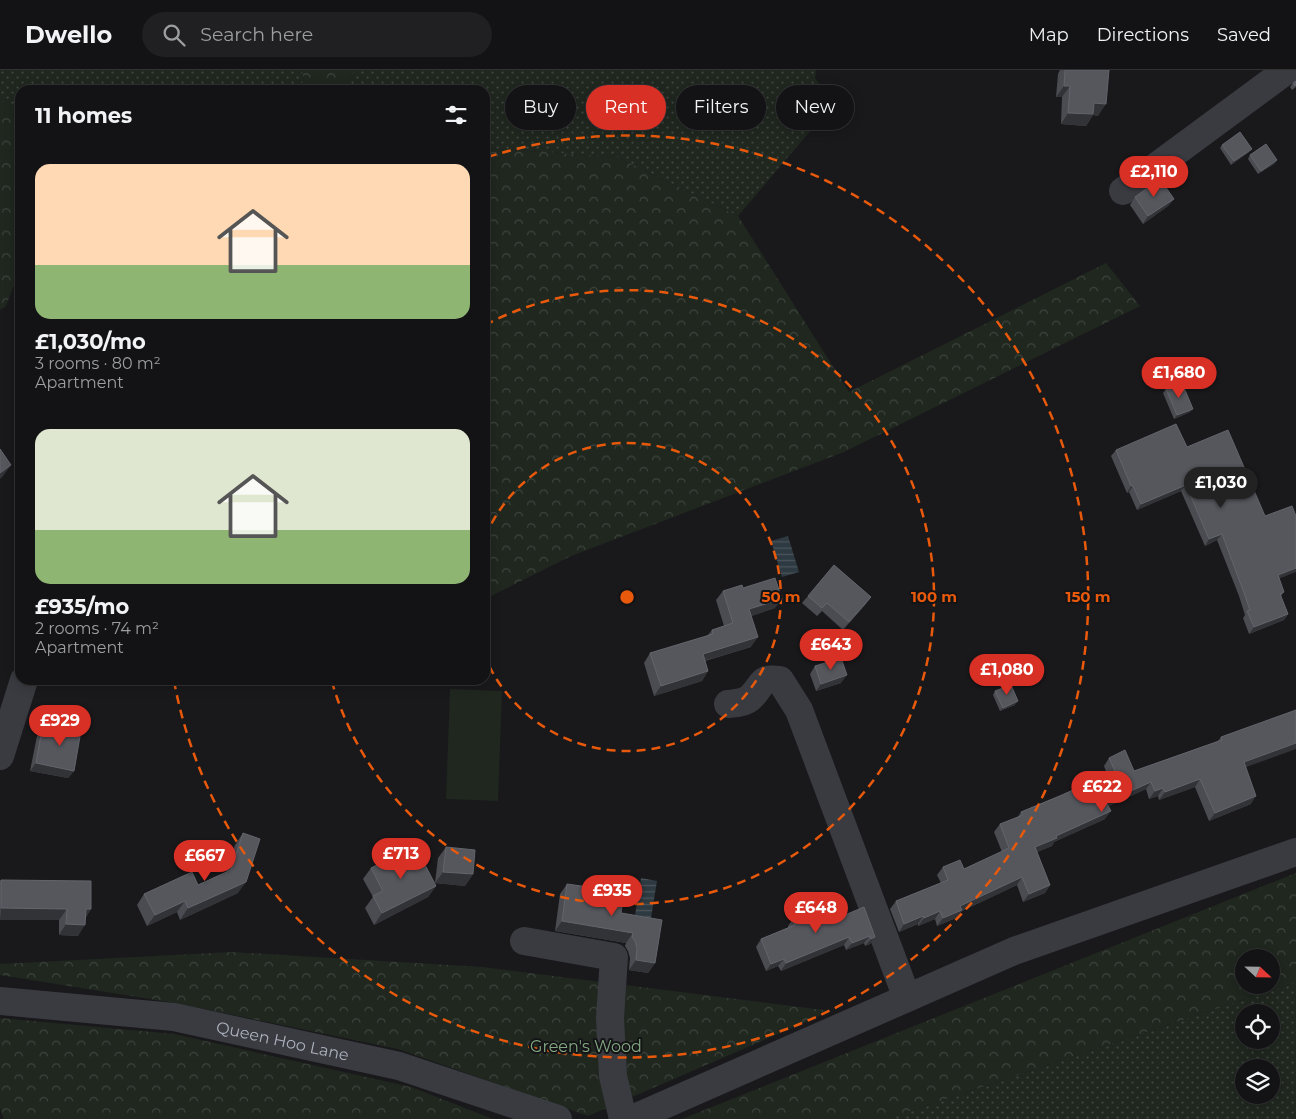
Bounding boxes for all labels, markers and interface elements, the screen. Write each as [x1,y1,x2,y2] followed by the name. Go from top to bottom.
[142,12,492,57] search box
[25,20,112,49] text: Dwello
[160,21,188,49] icon: search
[200,23,313,46] text: Search here
[1029,24,1069,46] text: Map
[1097,24,1189,46] text: Directions
[1217,24,1271,46] text: Saved
[505,85,576,130] chip: Buy
[586,85,666,130] chip: Rent
[676,85,766,130] chip: Filters
[776,85,854,130] chip: New
[442,101,470,129] icon: filters
[35,103,132,128] text: 11 homes
[1113,156,1195,198] pin: £2,110
[1130,162,1178,181] text: £2,110
[208,196,298,286] icon: home
[35,329,146,354] text: £1,030/mo
[35,354,161,373] text: 3 rooms · 80 m²
[1138,356,1220,399] pin: £1,680
[1153,363,1205,382] text: £1,680
[35,373,124,392] text: Apartment
[208,461,298,551] icon: home
[1180,466,1262,509] pin: £1,030
[1195,473,1247,492] text: £1,030
[761,587,801,606] text: 50 m
[911,587,957,606] text: 100 m
[1066,587,1110,606] text: 150 m
[618,588,636,606] centre of rings
[35,594,129,619] text: £935/mo
[35,619,159,638] text: 2 rooms · 74 m²
[801,628,861,671] pin: £643
[811,635,851,654] text: £643
[35,638,124,657] text: Apartment
[966,654,1048,696] pin: £1,080
[980,660,1034,679] text: £1,080
[30,704,90,747] pin: £929
[40,711,80,730] text: £929
[1072,770,1132,813] pin: £622
[1082,777,1122,796] text: £622
[371,838,431,880] pin: £713
[175,840,235,882] pin: £667
[383,844,419,863] text: £713
[185,846,225,865] text: £667
[582,874,642,917] pin: £935
[592,881,632,900] text: £935
[786,892,846,934] pin: £648
[795,898,837,917] text: £648
[1235,949,1280,994] north arrow
[1235,949,1280,1104] map controls
[1235,1004,1280,1049] button: locate
[214,1017,351,1065] street label: Queen Hoo Lane
[530,1037,642,1056] park label: Green's Wood
[1235,1059,1280,1104] button: layers

